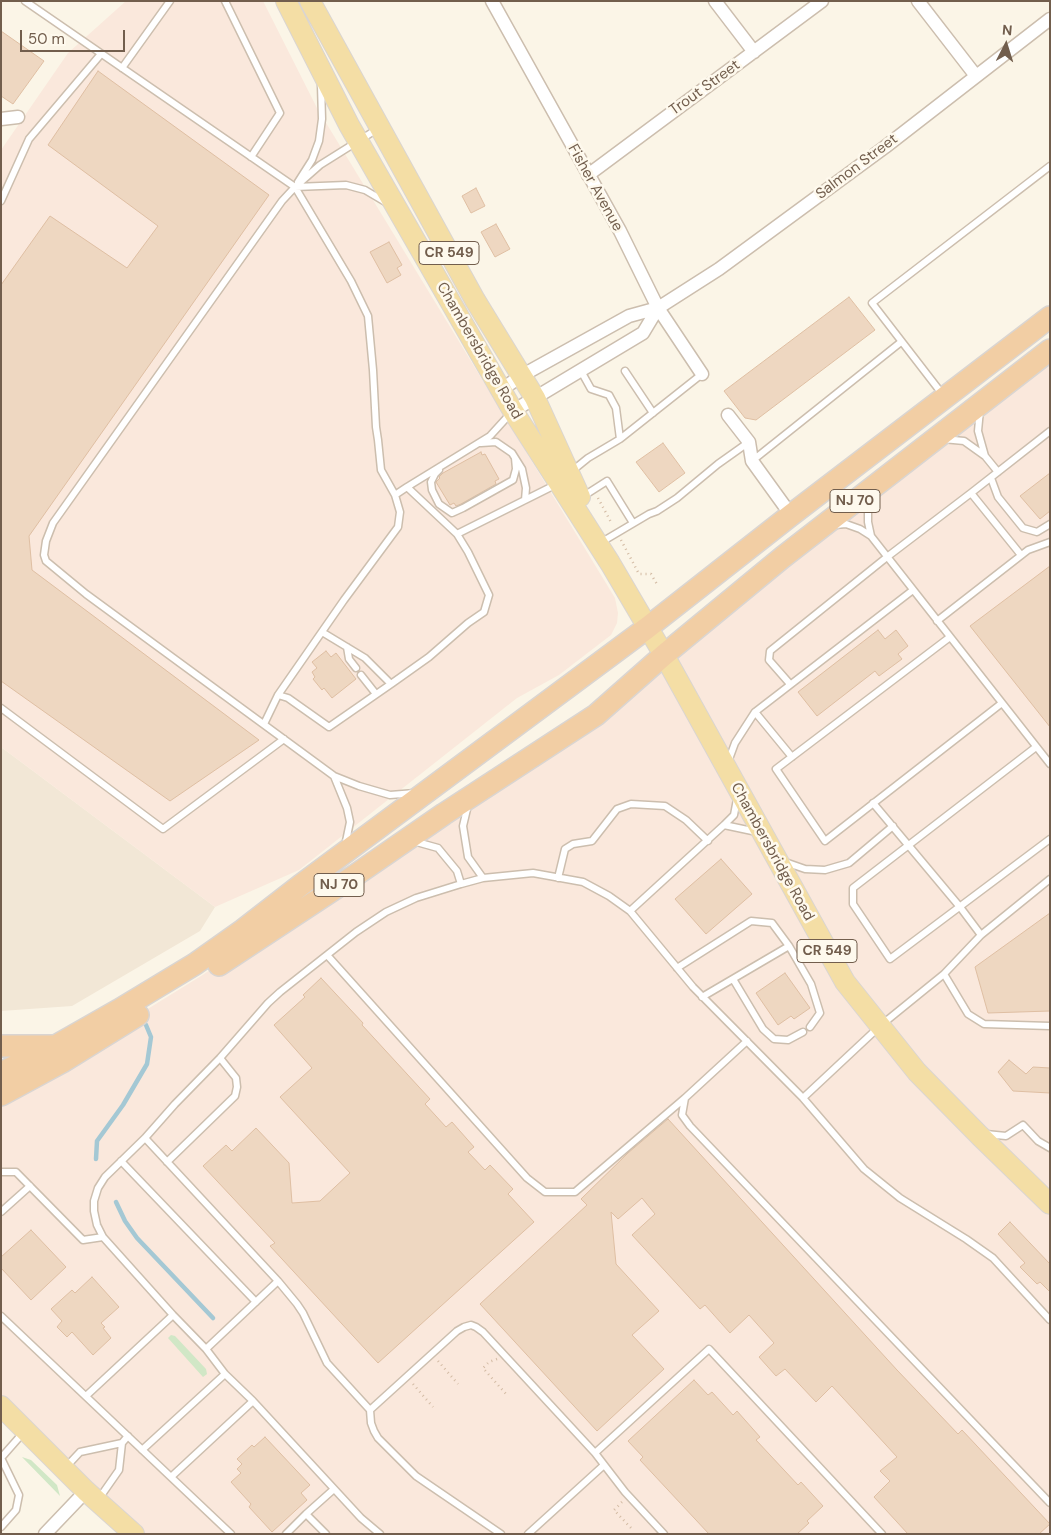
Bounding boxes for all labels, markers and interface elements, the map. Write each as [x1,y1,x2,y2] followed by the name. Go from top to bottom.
[22,20,128,52] scale bar
[981,20,1031,70] north arrow
[1001,21,1013,39] text: N
[28,29,65,49] text: 50 m
[666,56,744,120] street label: Trout Street
[813,130,901,204] street label: Salmon Street
[564,141,626,235] street label: Fisher Avenue
[419,242,479,264] road number: CR 549
[432,279,526,423] street label: Chambersbridge Road
[830,490,880,512] road number: NJ 70
[726,780,818,924] street label: Chambersbridge Road
[314,874,364,896] road number: NJ 70
[797,939,857,962] road number: CR 549

